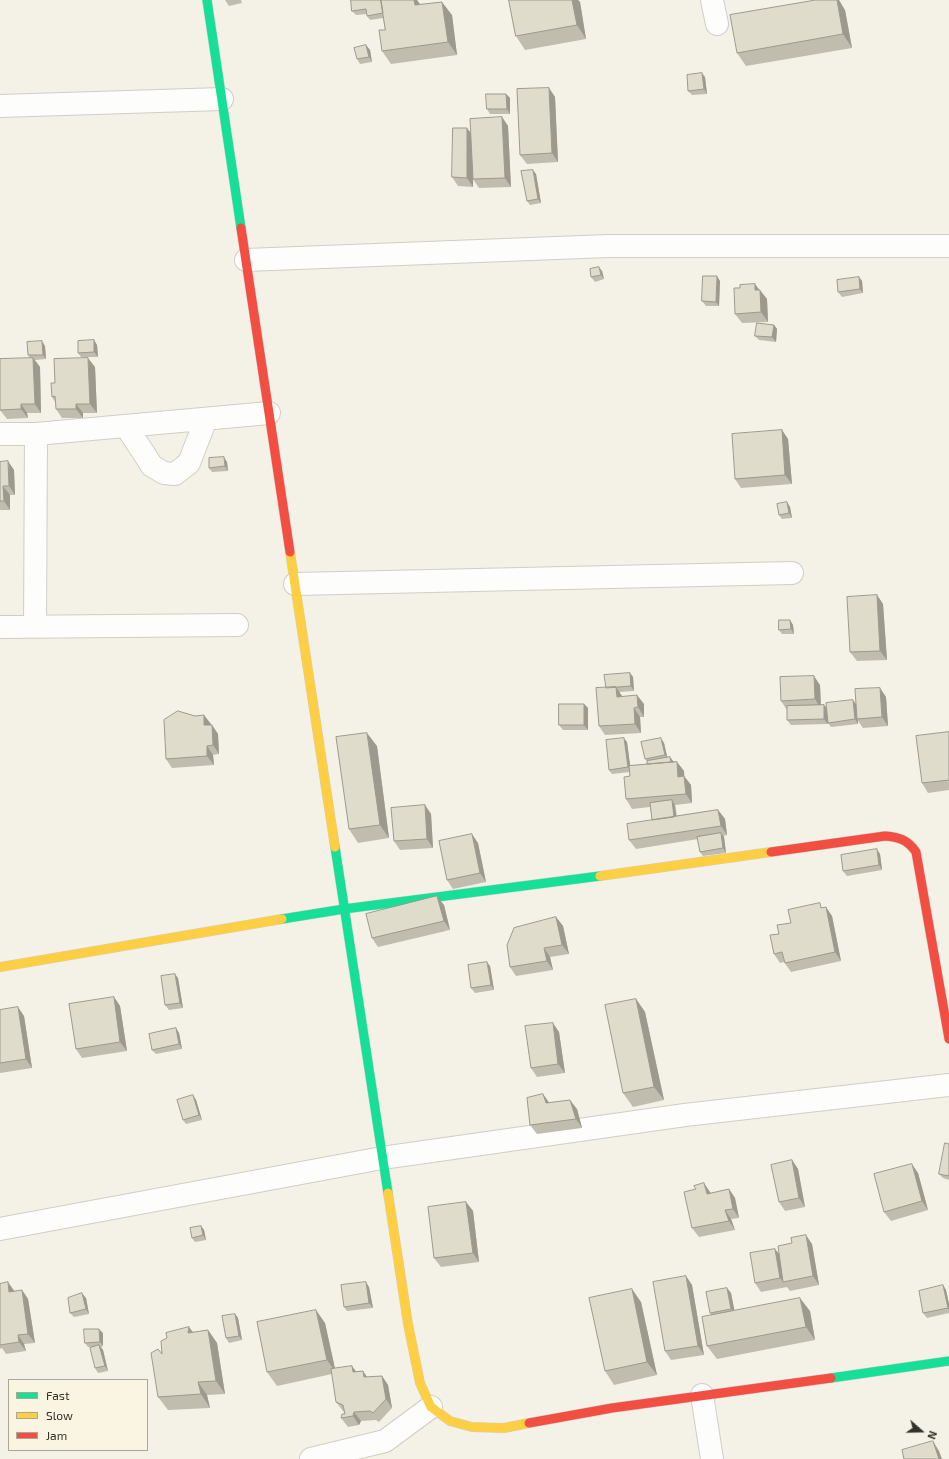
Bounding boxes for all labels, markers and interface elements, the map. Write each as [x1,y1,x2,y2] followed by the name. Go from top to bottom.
[8,1379,148,1451] legend
[46,1388,69,1402] text: Fast
[46,1408,73,1422] text: Slow
[901,1411,941,1451] north arrow
[46,1428,67,1442] text: Jam
[925,1429,940,1441] text: N

